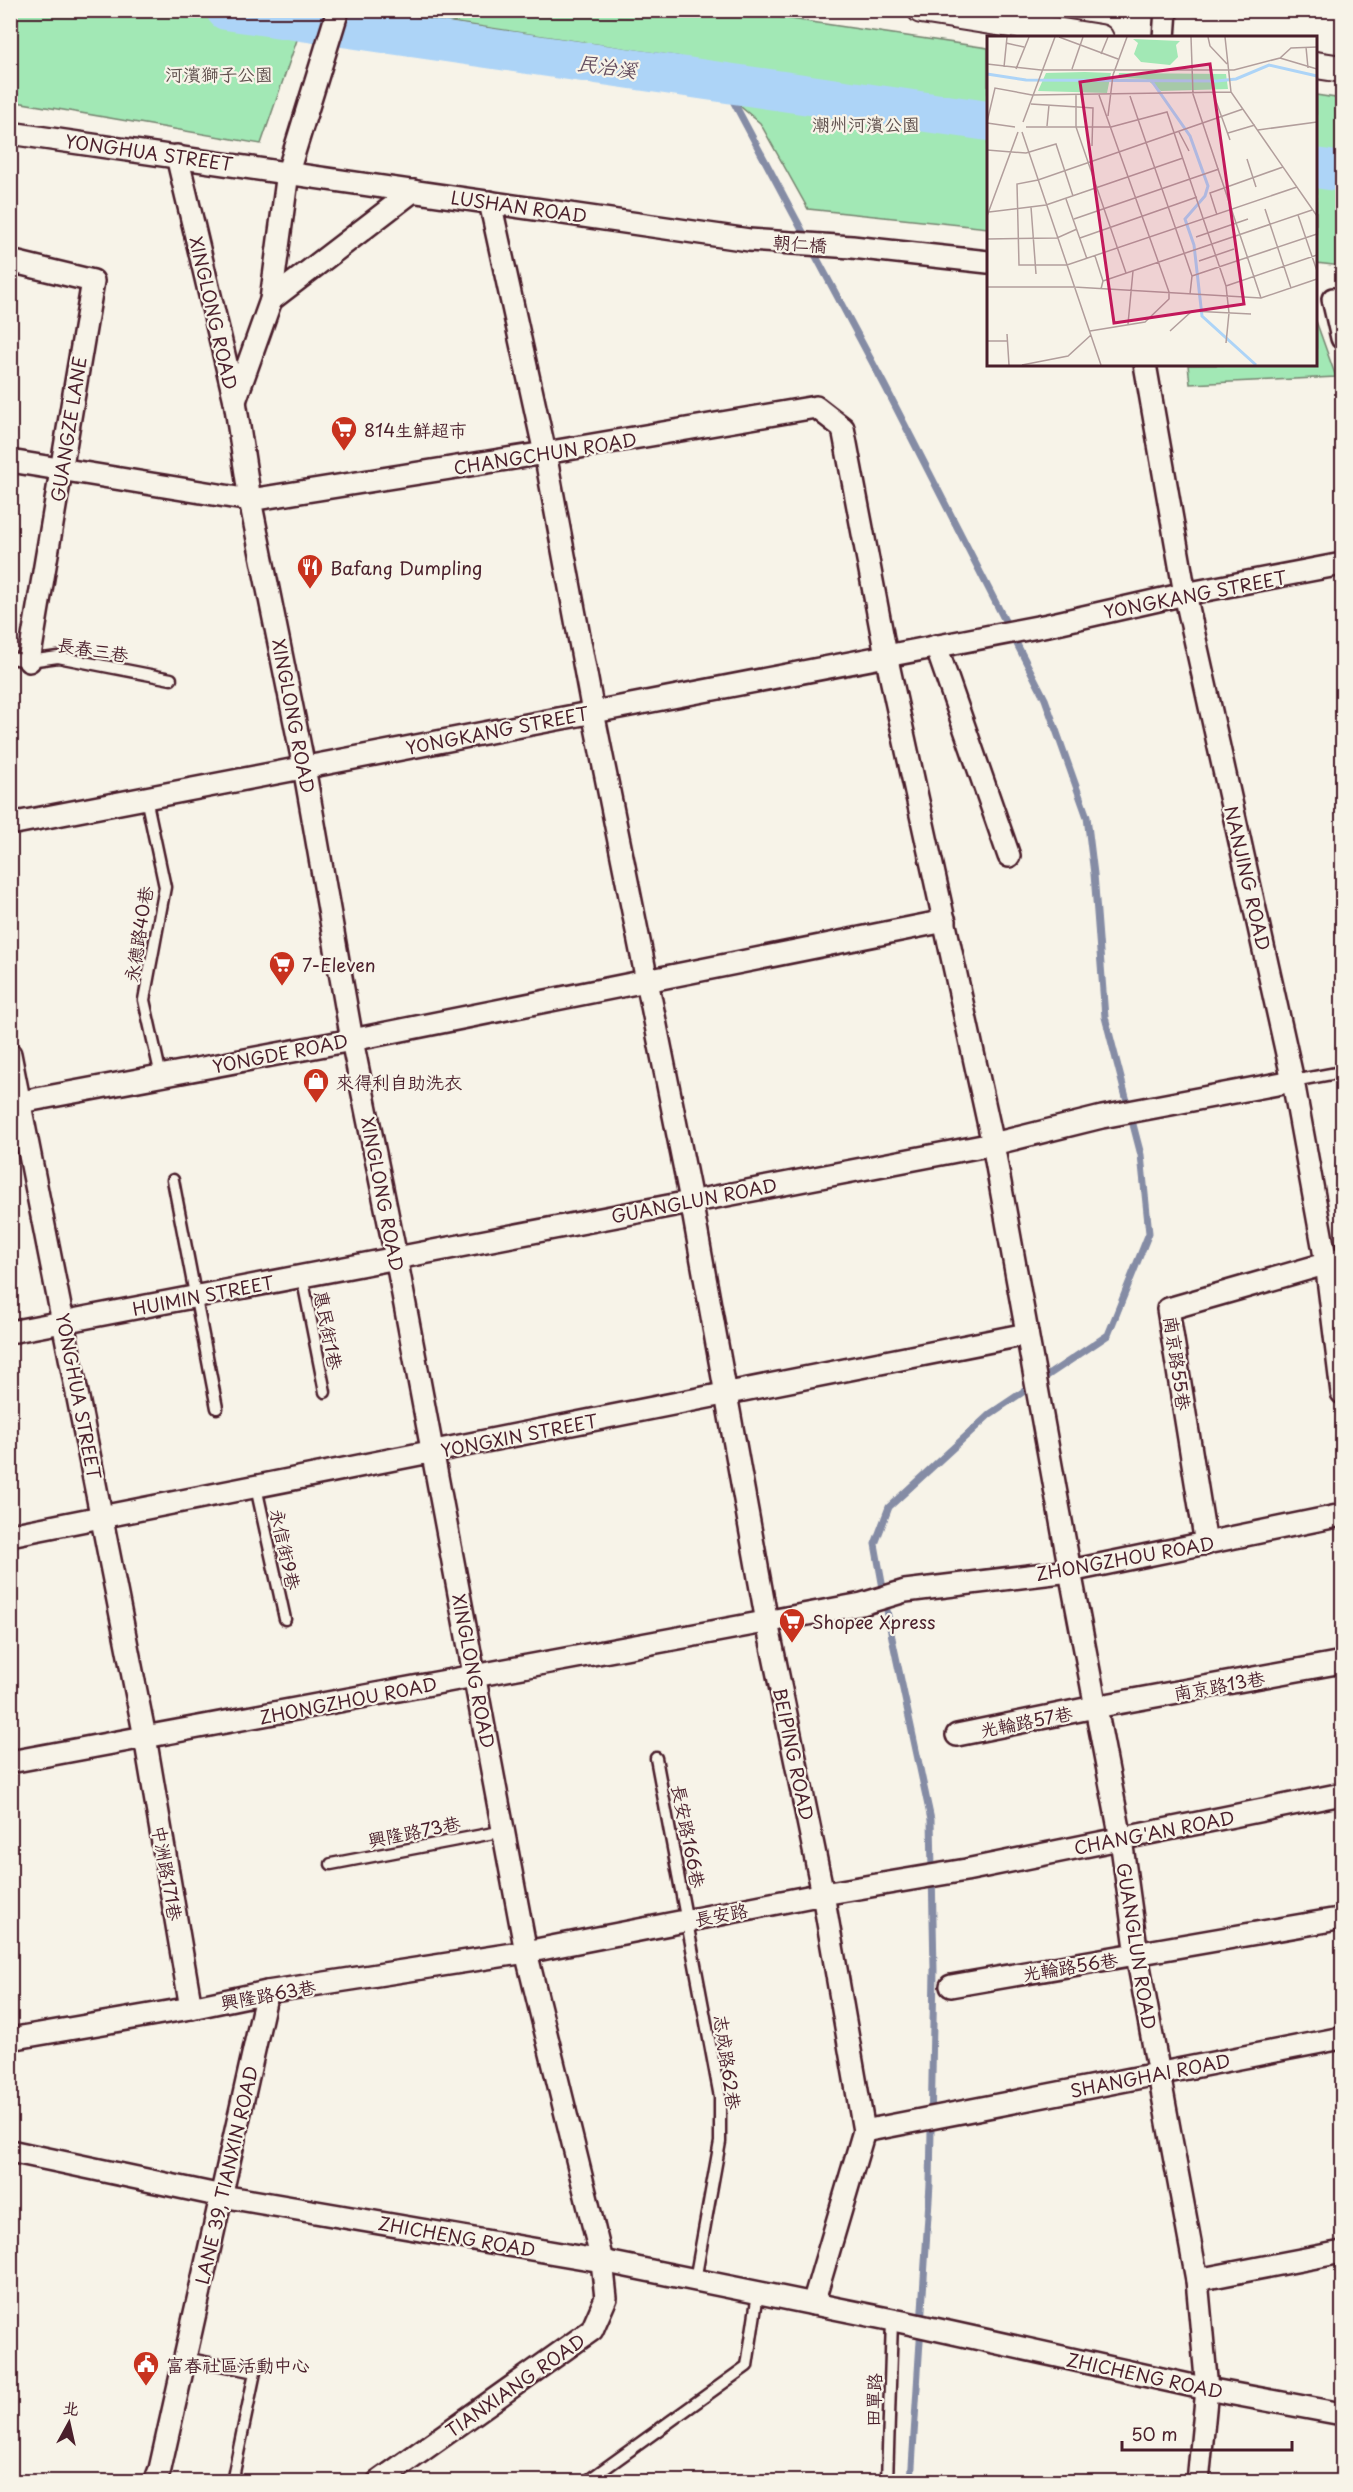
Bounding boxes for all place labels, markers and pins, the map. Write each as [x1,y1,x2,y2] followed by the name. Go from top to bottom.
[329,414,359,452] supermarket icon: 814生鮮超市
[364,416,467,443] place label: 814生鮮超市
[295,552,325,590] restaurant icon: Bafang Dumpling
[330,554,482,581] place label: Bafang Dumpling
[267,949,297,987] supermarket icon: 7-Eleven
[302,951,376,978] place label: 7-Eleven
[301,1066,331,1104] shop icon: 來得利自助洗衣
[336,1068,462,1095] place label: 來得利自助洗衣
[777,1606,807,1644] supermarket icon: Shopee Xpress
[812,1608,936,1635] place label: Shopee Xpress
[131,2349,161,2387] public building icon: 富春社區活動中心
[166,2351,310,2378] place label: 富春社區活動中心

